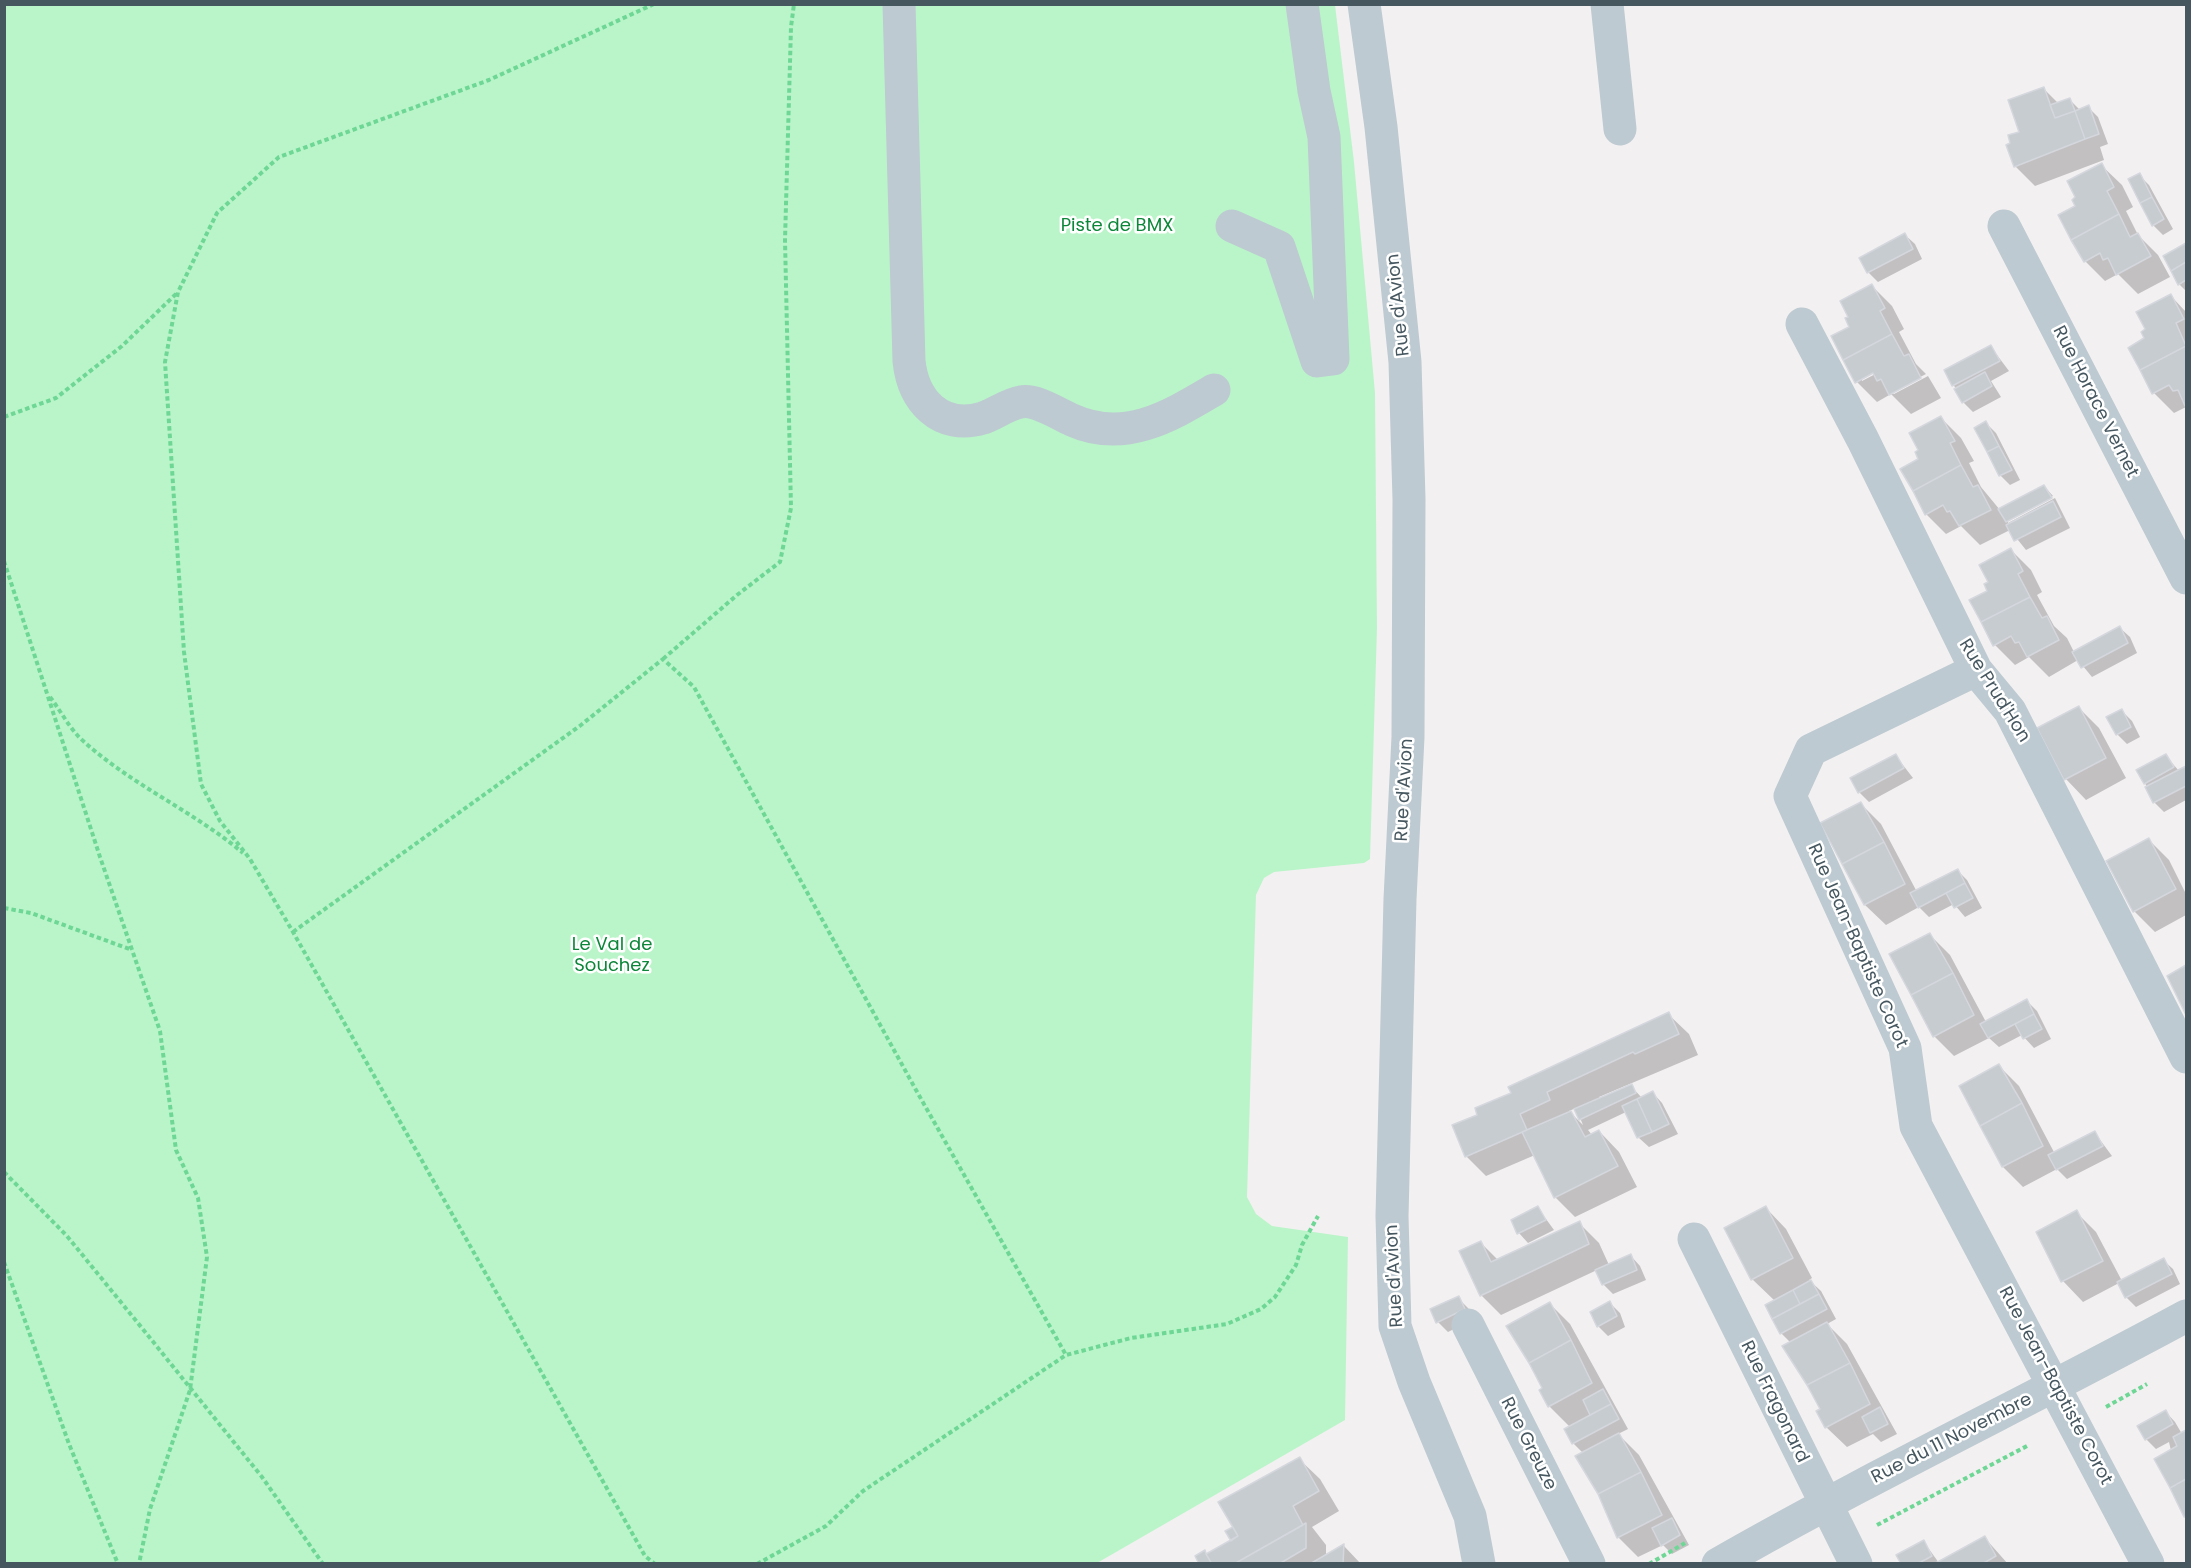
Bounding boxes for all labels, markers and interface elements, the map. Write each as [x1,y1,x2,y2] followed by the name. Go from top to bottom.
[1061,215,1173,237] park label: Piste de BMX
[1383,253,1415,357] street label: Rue d'Avion
[2047,322,2143,482] street label: Rue Horace Vernet
[1954,635,2034,747] street label: Rue Prud'Hon
[1392,738,1418,842] street label: Rue d'Avion
[1802,841,1912,1051] street label: Rue Jean-Baptiste Corot
[572,934,652,976] park label: Le Val de Souchez
[1382,1224,1408,1328] street label: Rue d'Avion
[1994,1283,2116,1489] street label: Rue Jean-Baptiste Corot
[1735,1338,1813,1466] street label: Rue Fragonard
[1868,1389,2036,1489] street label: Rue du 11 Novembre
[1495,1394,1561,1494] street label: Rue Greuze

